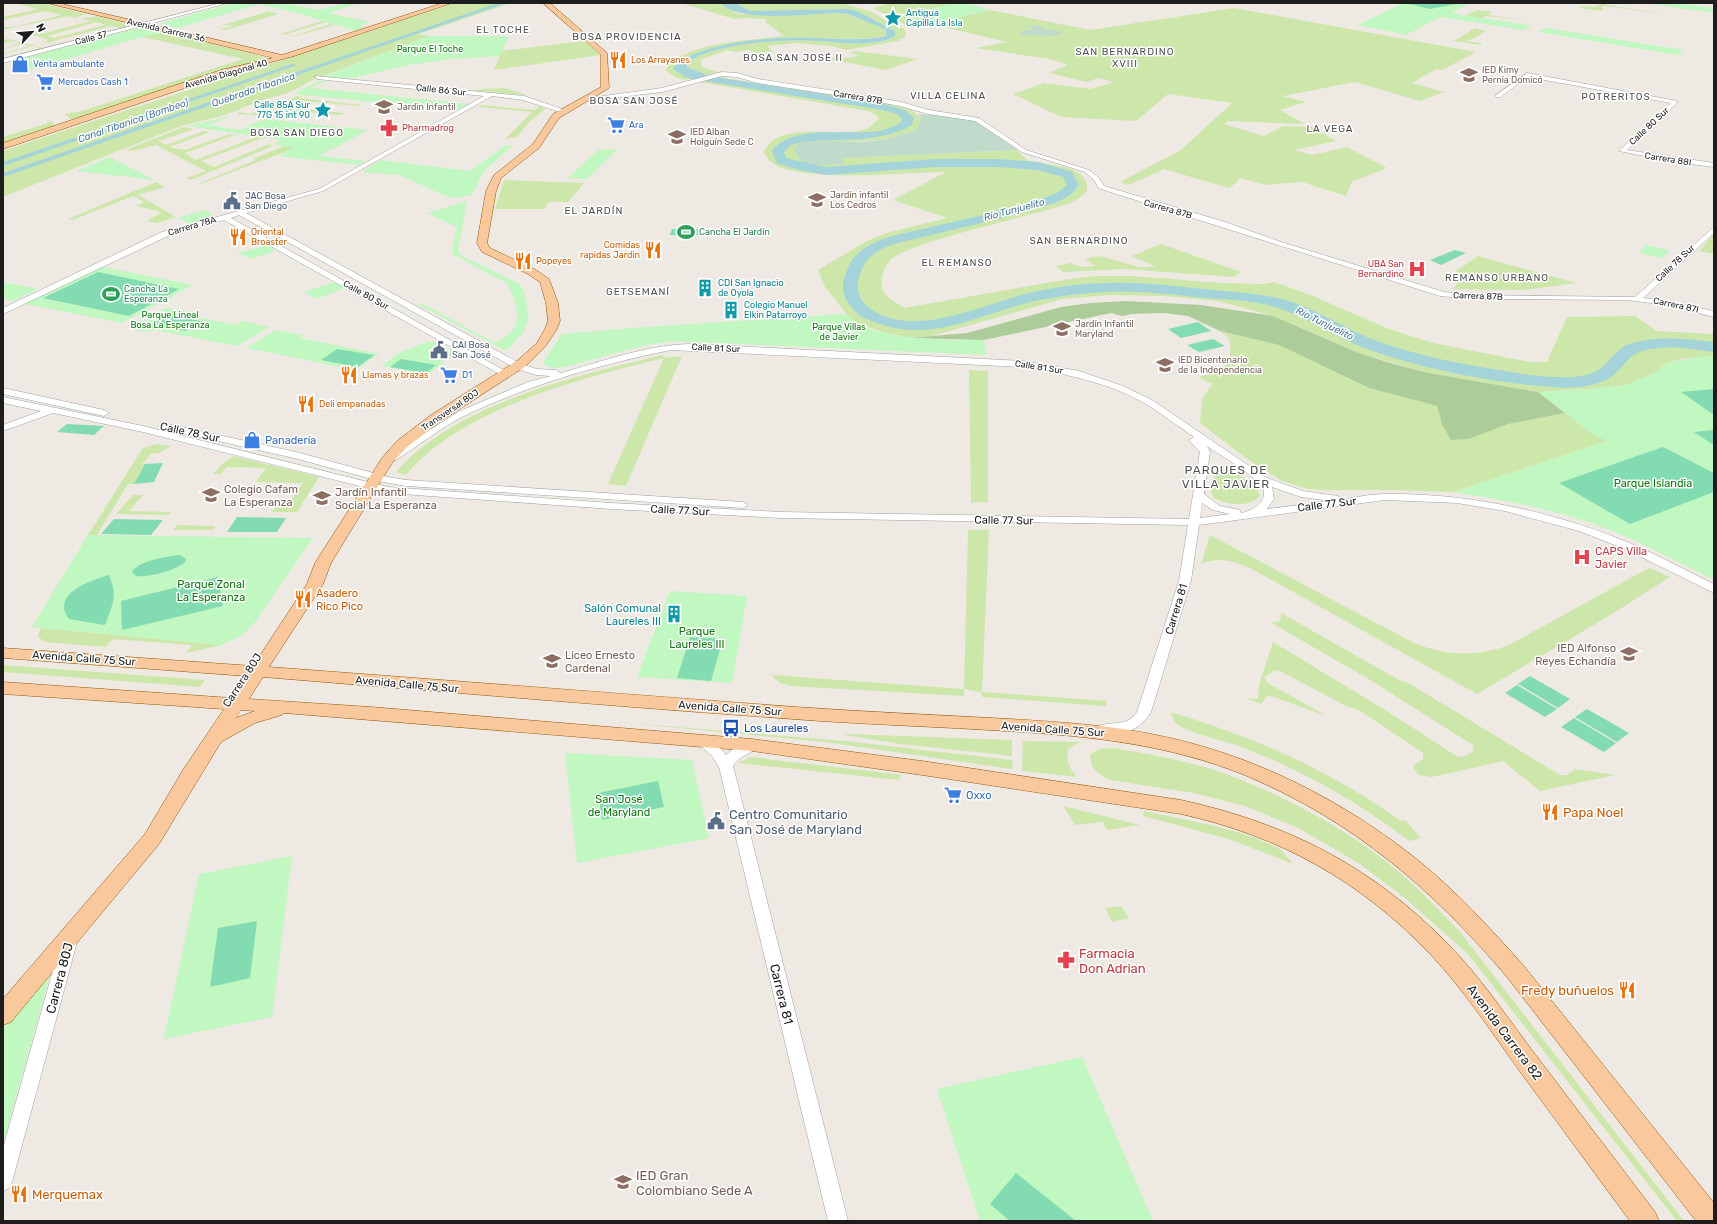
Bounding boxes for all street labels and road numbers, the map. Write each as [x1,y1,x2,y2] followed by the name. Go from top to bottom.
[126,16,207,44] street label: Avenida Carrera 36
[74,29,108,47] street label: Calle 37
[183,57,269,91] street label: Avenida Diagonal 40
[415,82,467,98] street label: Calle 86 Sur
[833,88,883,106] street label: Carrera 87B
[1627,105,1671,147] street label: Calle 80 Sur
[1644,150,1692,168] street label: Carrera 88I
[1143,197,1193,221] street label: Carrera 87B
[167,214,217,238] street label: Carrera 78A
[1653,242,1697,284] street label: Calle 78 Sur
[341,278,391,312] street label: Calle 80 Sur
[1453,290,1503,302] street label: Carrera 87B
[1652,295,1700,315] street label: Carrera 87I
[691,342,741,354] street label: Calle 81 Sur
[1014,358,1064,376] street label: Calle 81 Sur
[419,387,481,433] street label: Transversal 80J
[159,420,222,445] street label: Calle 78 Sur
[1297,494,1358,515] street label: Calle 77 Sur
[650,502,711,519] street label: Calle 77 Sur
[974,513,1035,528] street label: Calle 77 Sur
[1163,582,1190,636] street label: Carrera 81
[32,648,137,669] street label: Avenida Calle 75 Sur
[220,651,265,710] street label: Carrera 80J
[355,673,460,696] street label: Avenida Calle 75 Sur
[678,698,783,719] street label: Avenida Calle 75 Sur
[1001,719,1106,740] street label: Avenida Calle 75 Sur
[43,941,76,1015] street label: Carrera 80J
[767,962,796,1026] street label: Carrera 81
[1464,982,1545,1083] street label: Avenida Carrera 82

